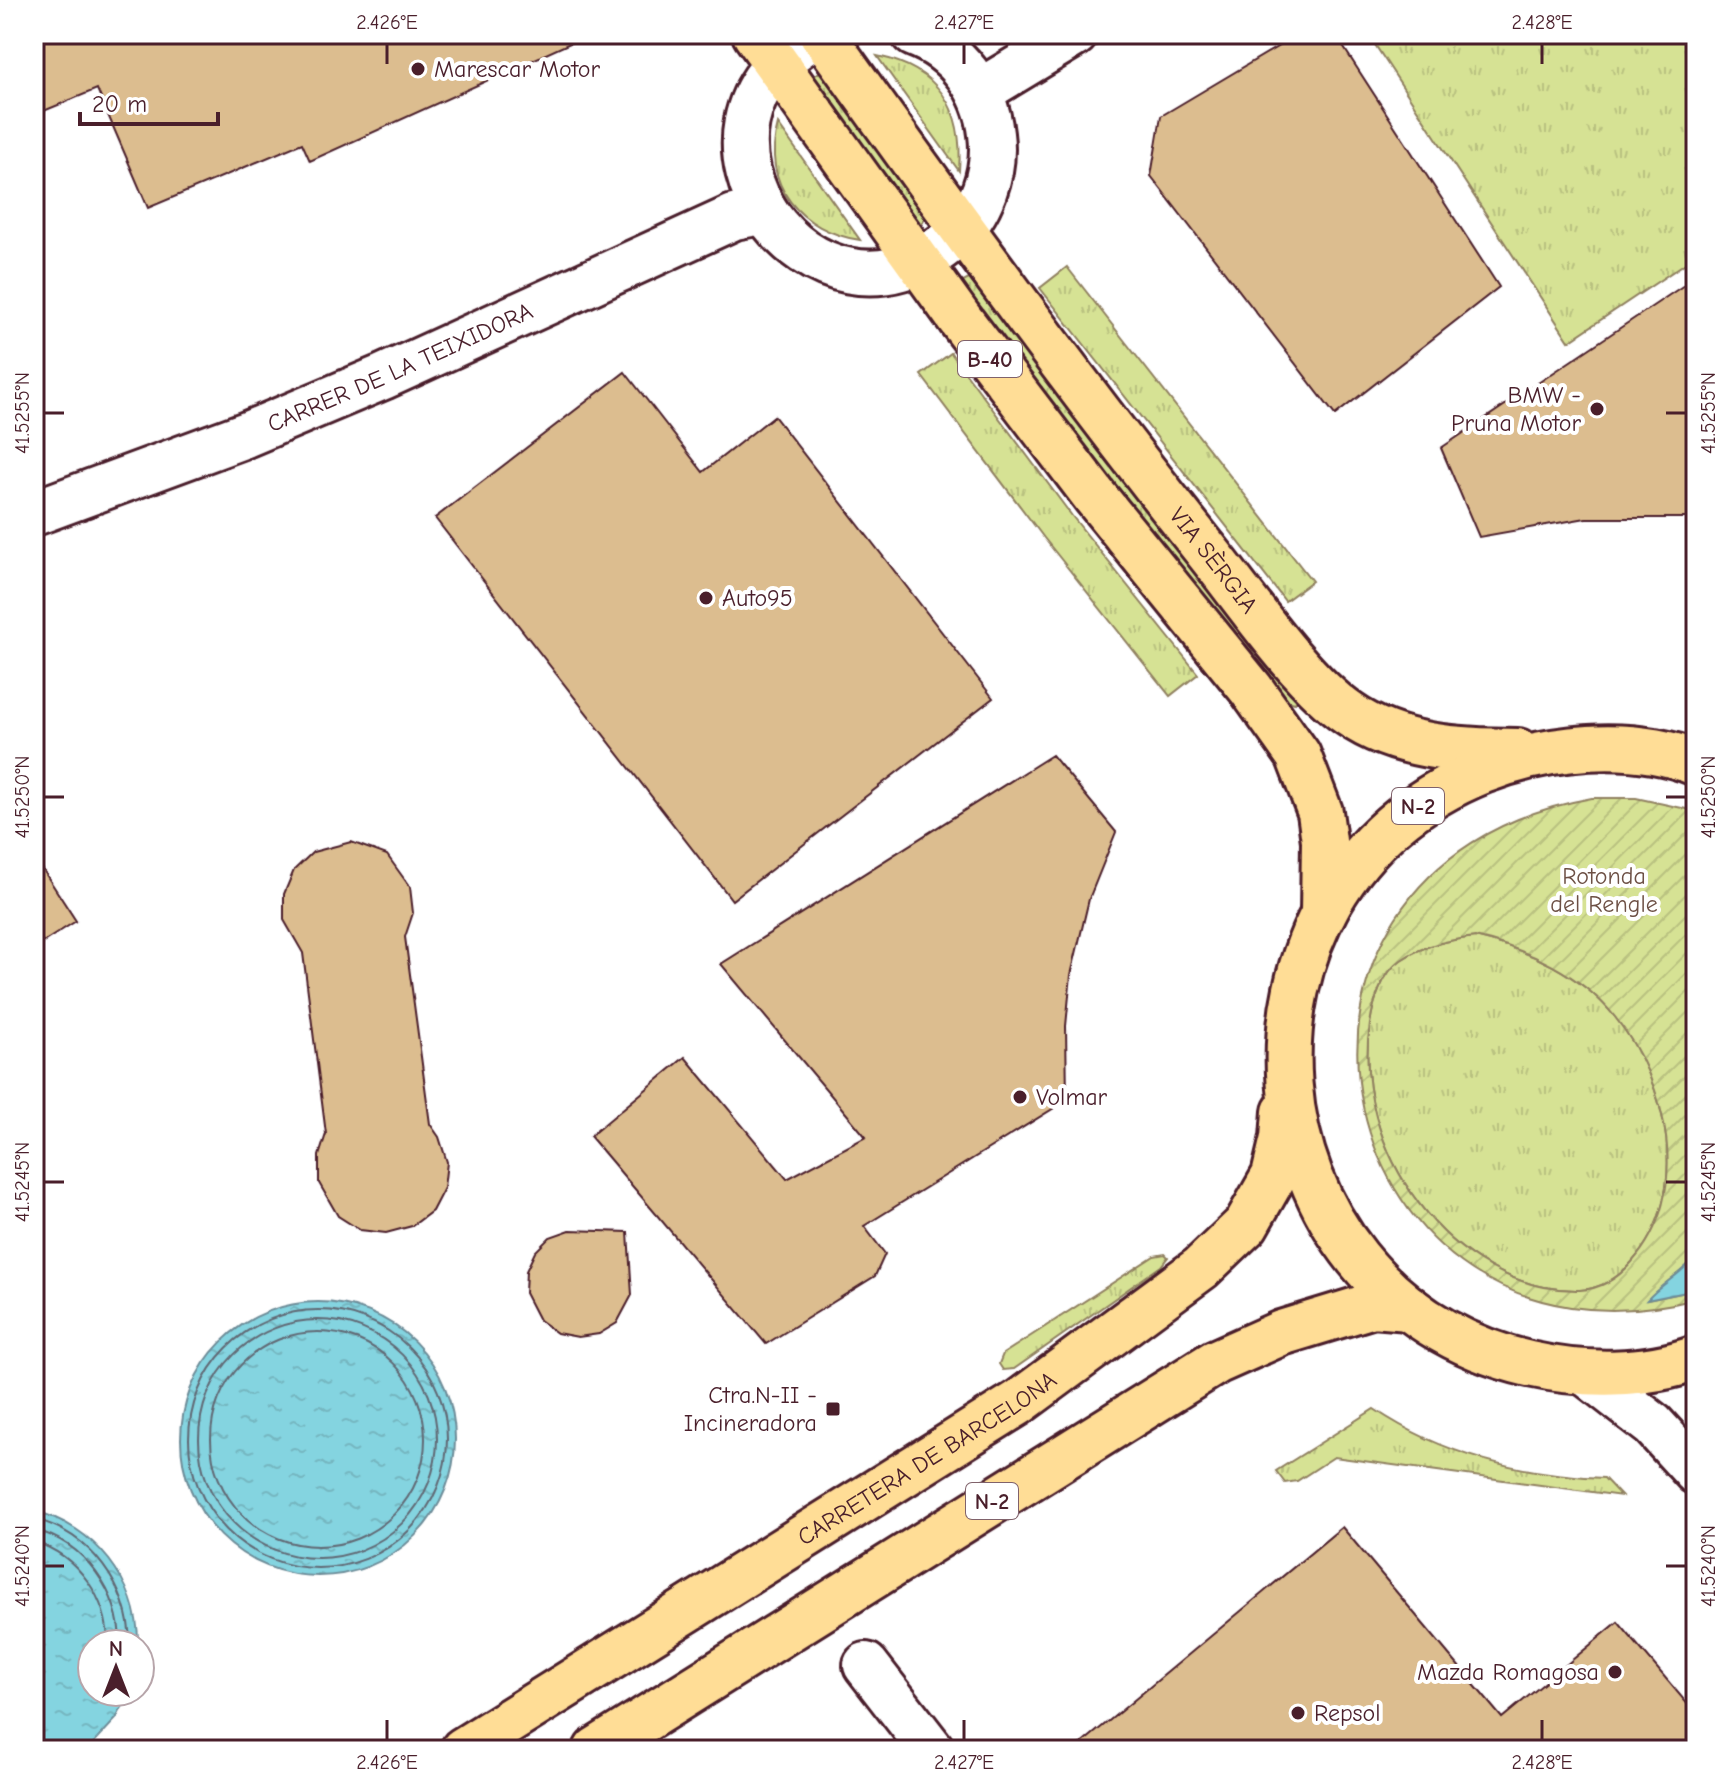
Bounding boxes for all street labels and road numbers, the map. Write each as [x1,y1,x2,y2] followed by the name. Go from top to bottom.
[263,297,537,438] street label: CARRER DE LA TEIXIDORA
[958,341,1022,377] road number: B-40
[1164,502,1263,619] street label: VIA SÈRGIA
[1392,788,1444,824] road number: N-2
[792,1365,1062,1551] street label: CARRETERA DE BARCELONA
[966,1483,1018,1519] road number: N-2

